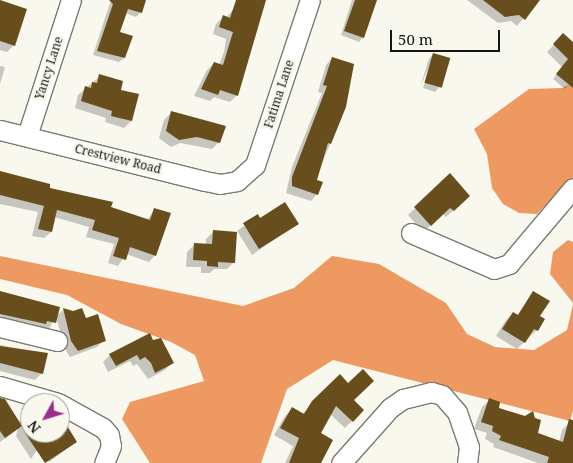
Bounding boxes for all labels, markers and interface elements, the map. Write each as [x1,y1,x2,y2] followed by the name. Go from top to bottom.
[393,20,503,52] scale bar
[398,29,433,49] text: 50 m
[32,35,66,101] street label: Yancy Lane
[261,58,297,130] street label: Fatima Lane
[73,141,163,177] street label: Crestview Road
[20,393,70,443] north arrow
[23,417,45,437] text: N

